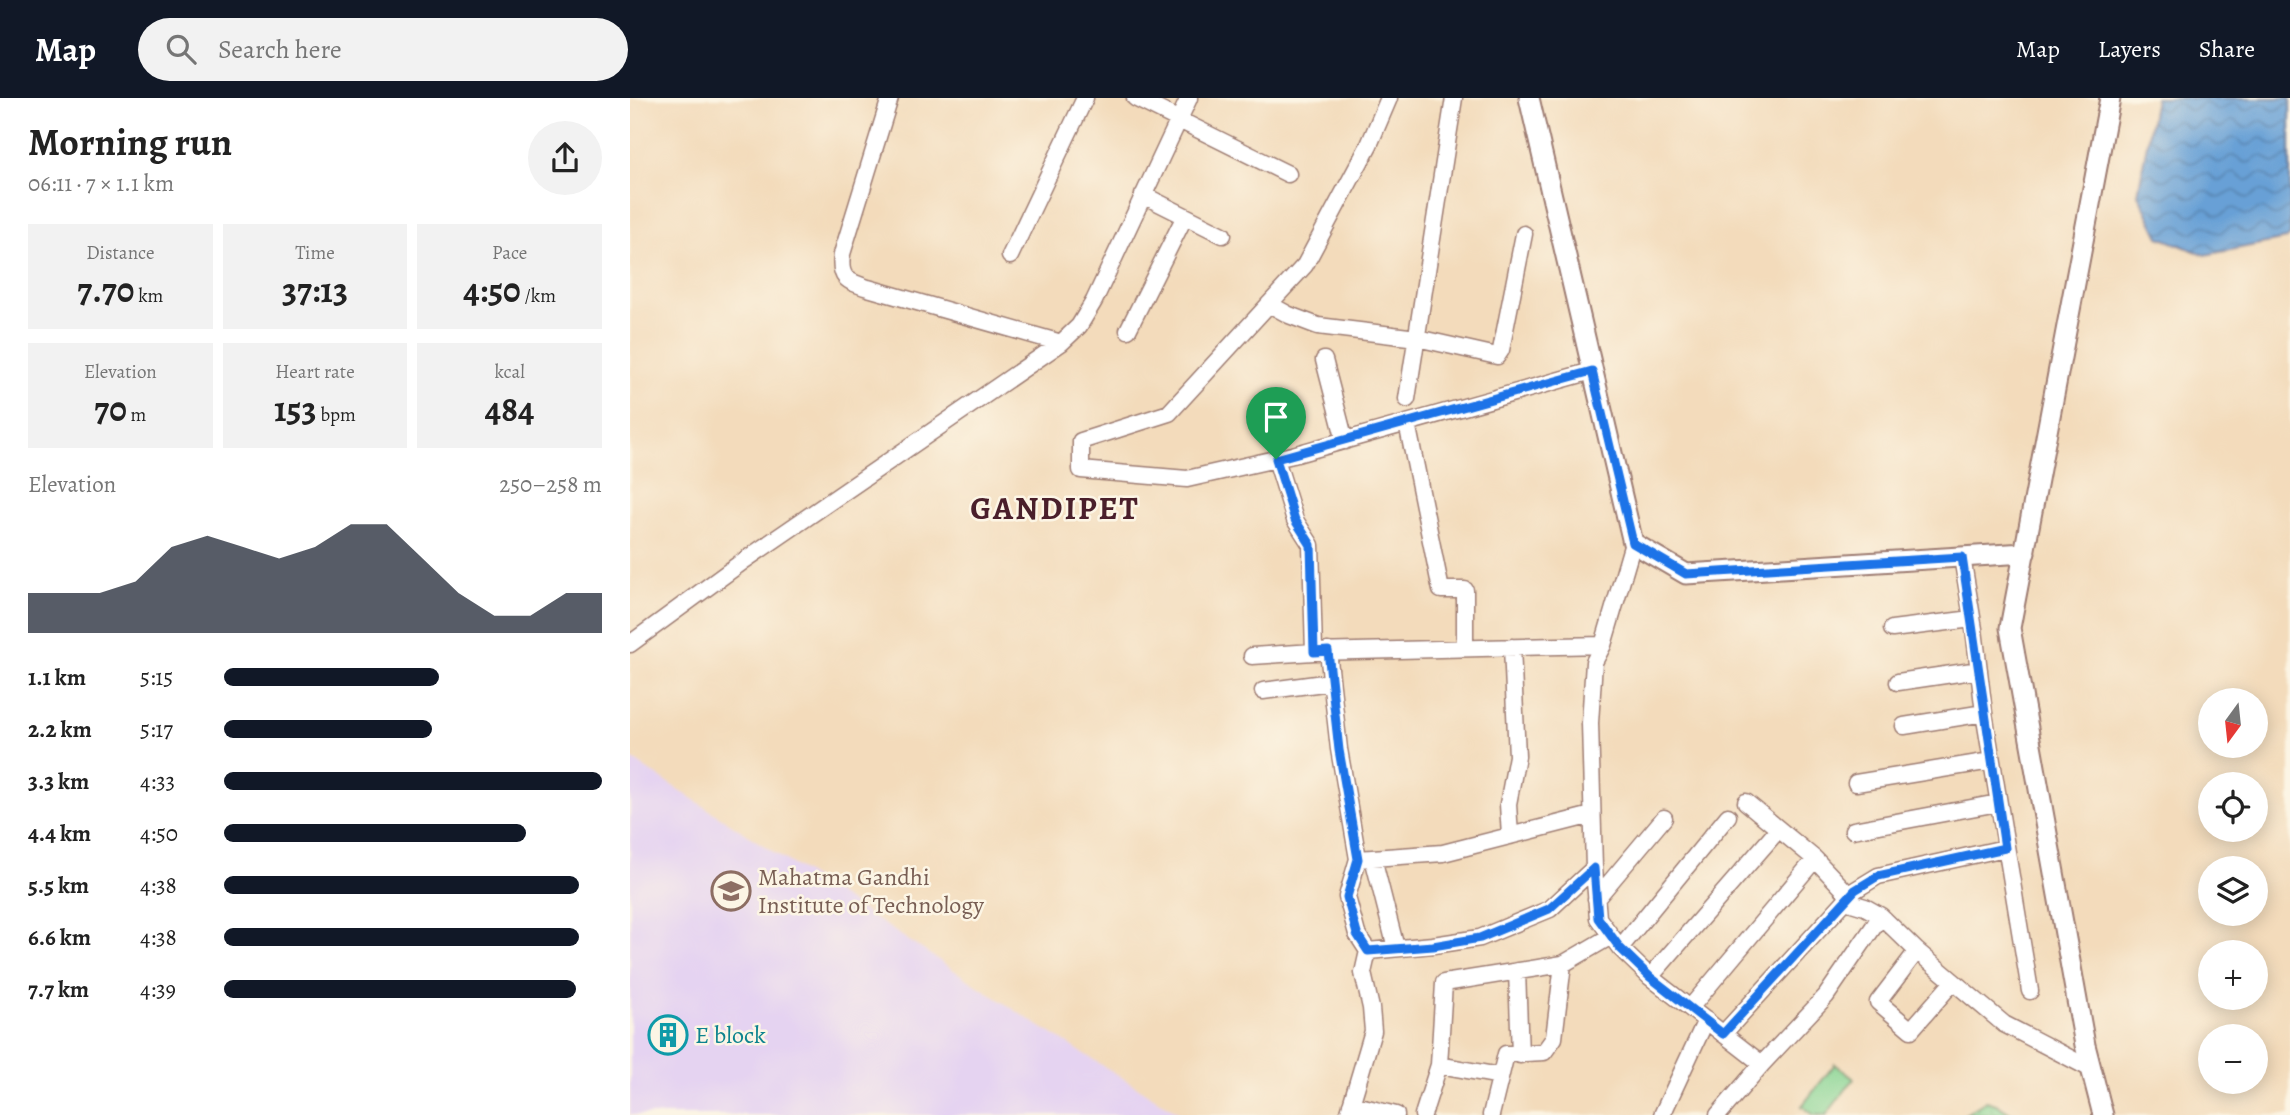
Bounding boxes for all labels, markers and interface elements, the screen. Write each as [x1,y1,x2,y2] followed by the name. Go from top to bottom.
[138,18,628,81] search box
[35,27,96,72] text: Map
[162,30,200,68] icon: search
[218,32,342,67] text: Search here
[2016,33,2060,65] text: Map
[2098,33,2161,65] text: Layers
[2199,33,2255,65] text: Share
[28,116,232,168] text: Morning run
[528,121,602,195] button: share
[28,168,174,199] text: 06:11 · 7 × 1.1 km
[86,240,154,266] text: Distance
[295,240,335,266] text: Time
[492,240,527,266] text: Pace
[77,266,134,314] text: 7.70
[282,266,348,314] text: 37:13
[463,266,521,314] text: 4:50
[134,283,163,309] text: km
[521,283,556,309] text: /km
[84,359,157,385] text: Elevation
[275,359,355,385] text: Heart rate
[494,359,525,385] text: kcal
[94,385,127,433] text: 70
[274,385,317,433] text: 153
[485,385,535,433] text: 484
[1246,387,1306,459] pin
[1257,398,1295,436] icon: arrive
[127,402,146,428] text: m
[317,402,356,428] text: bpm
[28,469,116,500] text: Elevation
[499,469,602,500] text: 250–258 m
[970,486,1140,530] district label: GANDIPET
[28,662,86,693] text: 1.1 km
[140,662,173,693] text: 5:15
[2198,688,2268,758] north arrow
[2198,688,2268,1094] map controls
[28,714,92,745] text: 2.2 km
[140,714,173,745] text: 5:17
[28,766,89,797] text: 3.3 km
[140,766,175,797] text: 4:33
[2198,772,2268,842] button: locate
[28,818,91,849] text: 4.4 km
[140,818,178,849] text: 4:50
[2198,856,2268,926] button: layers
[758,861,984,921] place label: Mahatma Gandhi Institute of Technology
[28,870,89,901] text: 5.5 km
[140,870,177,901] text: 4:38
[710,870,752,912] school or university icon: Mahatma Gandhi Institute of Technology
[28,922,91,953] text: 6.6 km
[140,922,177,953] text: 4:38
[2198,940,2268,1010] button: +
[28,974,89,1005] text: 7.7 km
[140,974,176,1005] text: 4:39
[647,1014,689,1056] building icon: E block
[695,1019,766,1051] place label: E block
[2198,1024,2268,1094] button: −

